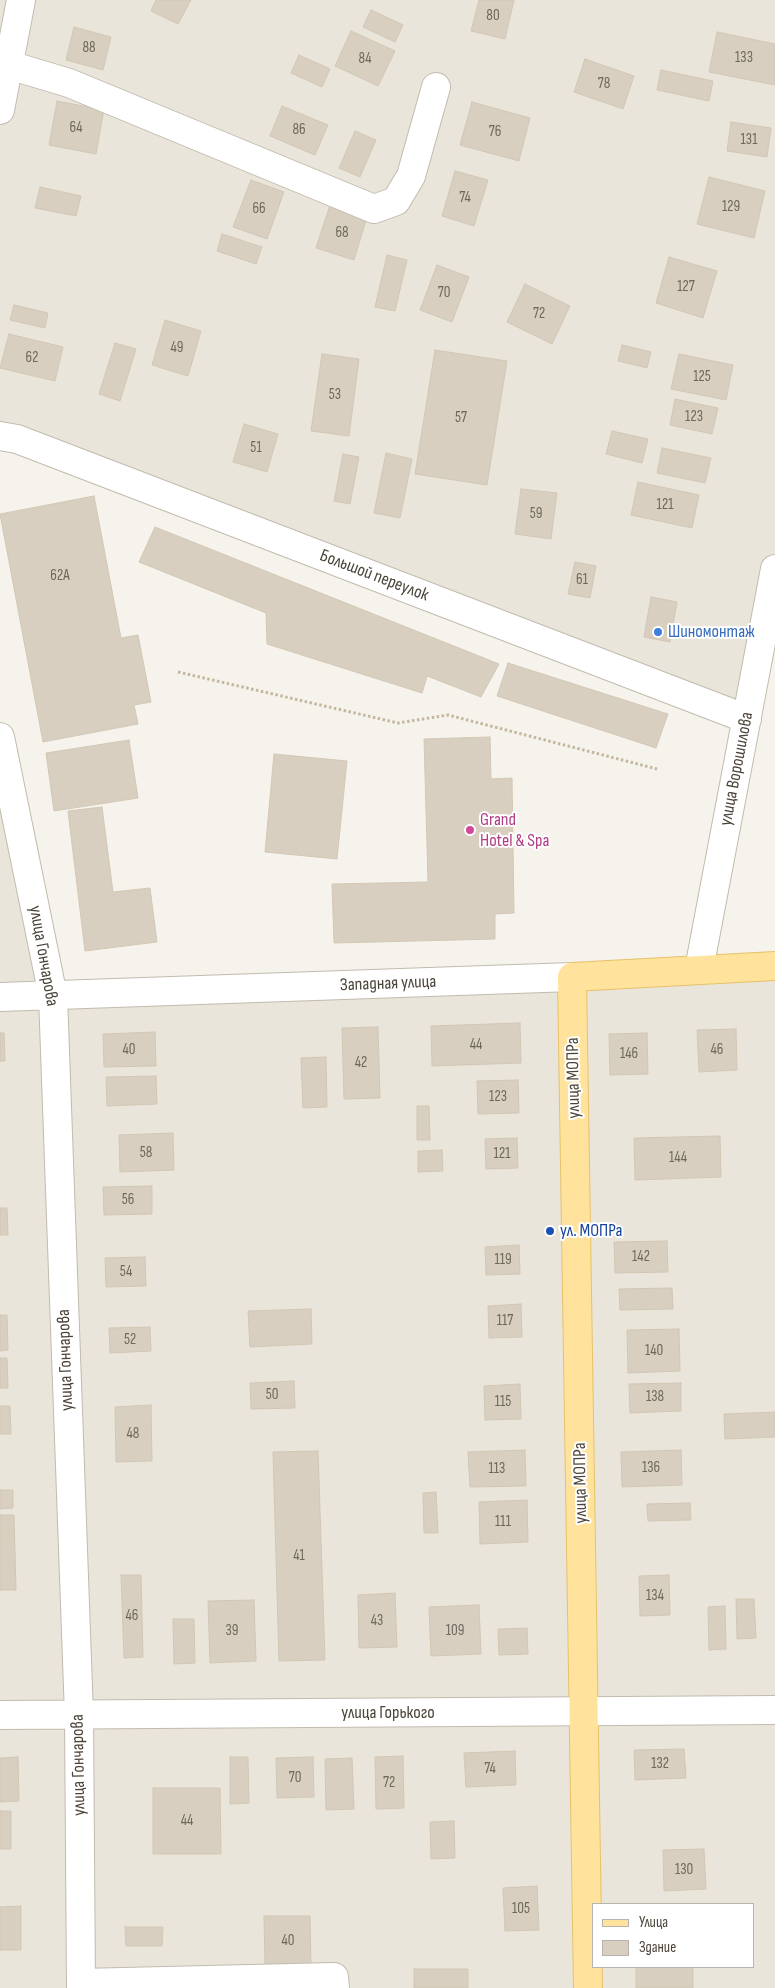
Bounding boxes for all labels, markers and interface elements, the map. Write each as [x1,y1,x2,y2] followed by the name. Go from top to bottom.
[486,7,500,25] house number: 80
[82,39,96,57] house number: 88
[735,49,753,67] house number: 133
[358,50,372,68] house number: 84
[598,75,610,93] house number: 78
[69,119,83,137] house number: 64
[292,121,306,139] house number: 86
[489,123,501,141] house number: 76
[741,131,757,149] house number: 131
[459,189,471,207] house number: 74
[722,198,740,216] house number: 129
[252,200,266,218] house number: 66
[335,224,349,242] house number: 68
[677,278,695,296] house number: 127
[438,284,450,302] house number: 70
[533,305,545,323] house number: 72
[171,339,183,357] house number: 49
[26,349,38,367] house number: 62
[693,368,711,386] house number: 125
[329,386,341,404] house number: 53
[685,408,703,426] house number: 123
[455,409,467,427] house number: 57
[250,439,262,457] house number: 51
[657,496,673,514] house number: 121
[530,505,542,523] house number: 59
[317,545,431,607] street label: Большой переулок
[50,567,70,585] house number: 62А
[576,571,588,589] house number: 61
[668,621,755,643] place label: Шиномонтаж
[652,626,664,638] marker: Шиномонтаж
[715,710,759,828] street label: улица Ворошилова
[480,809,549,852] place label: Grand Hotel & Spa
[464,824,476,836] marker: Grand Hotel & Spa
[24,904,62,1008] street label: улица Гончарова
[339,972,437,996] street label: Западная улица
[470,1036,482,1054] house number: 44
[562,1037,586,1119] street label: улица МОПРа
[123,1041,135,1059] house number: 40
[711,1041,723,1059] house number: 46
[620,1045,638,1063] house number: 146
[355,1054,367,1072] house number: 42
[489,1088,507,1106] house number: 123
[140,1144,152,1162] house number: 58
[494,1145,510,1163] house number: 121
[669,1149,687,1167] house number: 144
[122,1191,134,1209] house number: 56
[560,1220,622,1242] place label: ул. МОПРа
[544,1225,556,1237] marker: ул. МОПРа
[632,1248,650,1266] house number: 142
[494,1251,512,1269] house number: 119
[120,1263,132,1281] house number: 54
[53,1309,79,1411] street label: улица Гончарова
[497,1312,513,1330] house number: 117
[124,1331,136,1349] house number: 52
[645,1342,663,1360] house number: 140
[266,1386,278,1404] house number: 50
[646,1388,664,1406] house number: 138
[495,1393,511,1411] house number: 115
[127,1425,139,1443] house number: 48
[569,1442,593,1524] street label: улица МОПРа
[642,1459,660,1477] house number: 136
[489,1460,505,1478] house number: 113
[495,1513,511,1531] house number: 111
[293,1547,305,1565] house number: 41
[646,1587,664,1605] house number: 134
[126,1607,138,1625] house number: 46
[371,1612,383,1630] house number: 43
[226,1622,238,1640] house number: 39
[446,1622,464,1640] house number: 109
[341,1702,435,1724] street label: улица Горького
[67,1714,91,1816] street label: улица Гончарова
[651,1755,669,1773] house number: 132
[484,1760,496,1778] house number: 74
[289,1769,301,1787] house number: 70
[383,1774,395,1792] house number: 72
[181,1812,193,1830] house number: 44
[675,1861,693,1879] house number: 130
[512,1900,530,1918] house number: 105
[592,1903,755,1968] legend
[639,1913,668,1932] text: Улица
[282,1932,294,1950] house number: 40
[639,1938,676,1957] text: Здание

